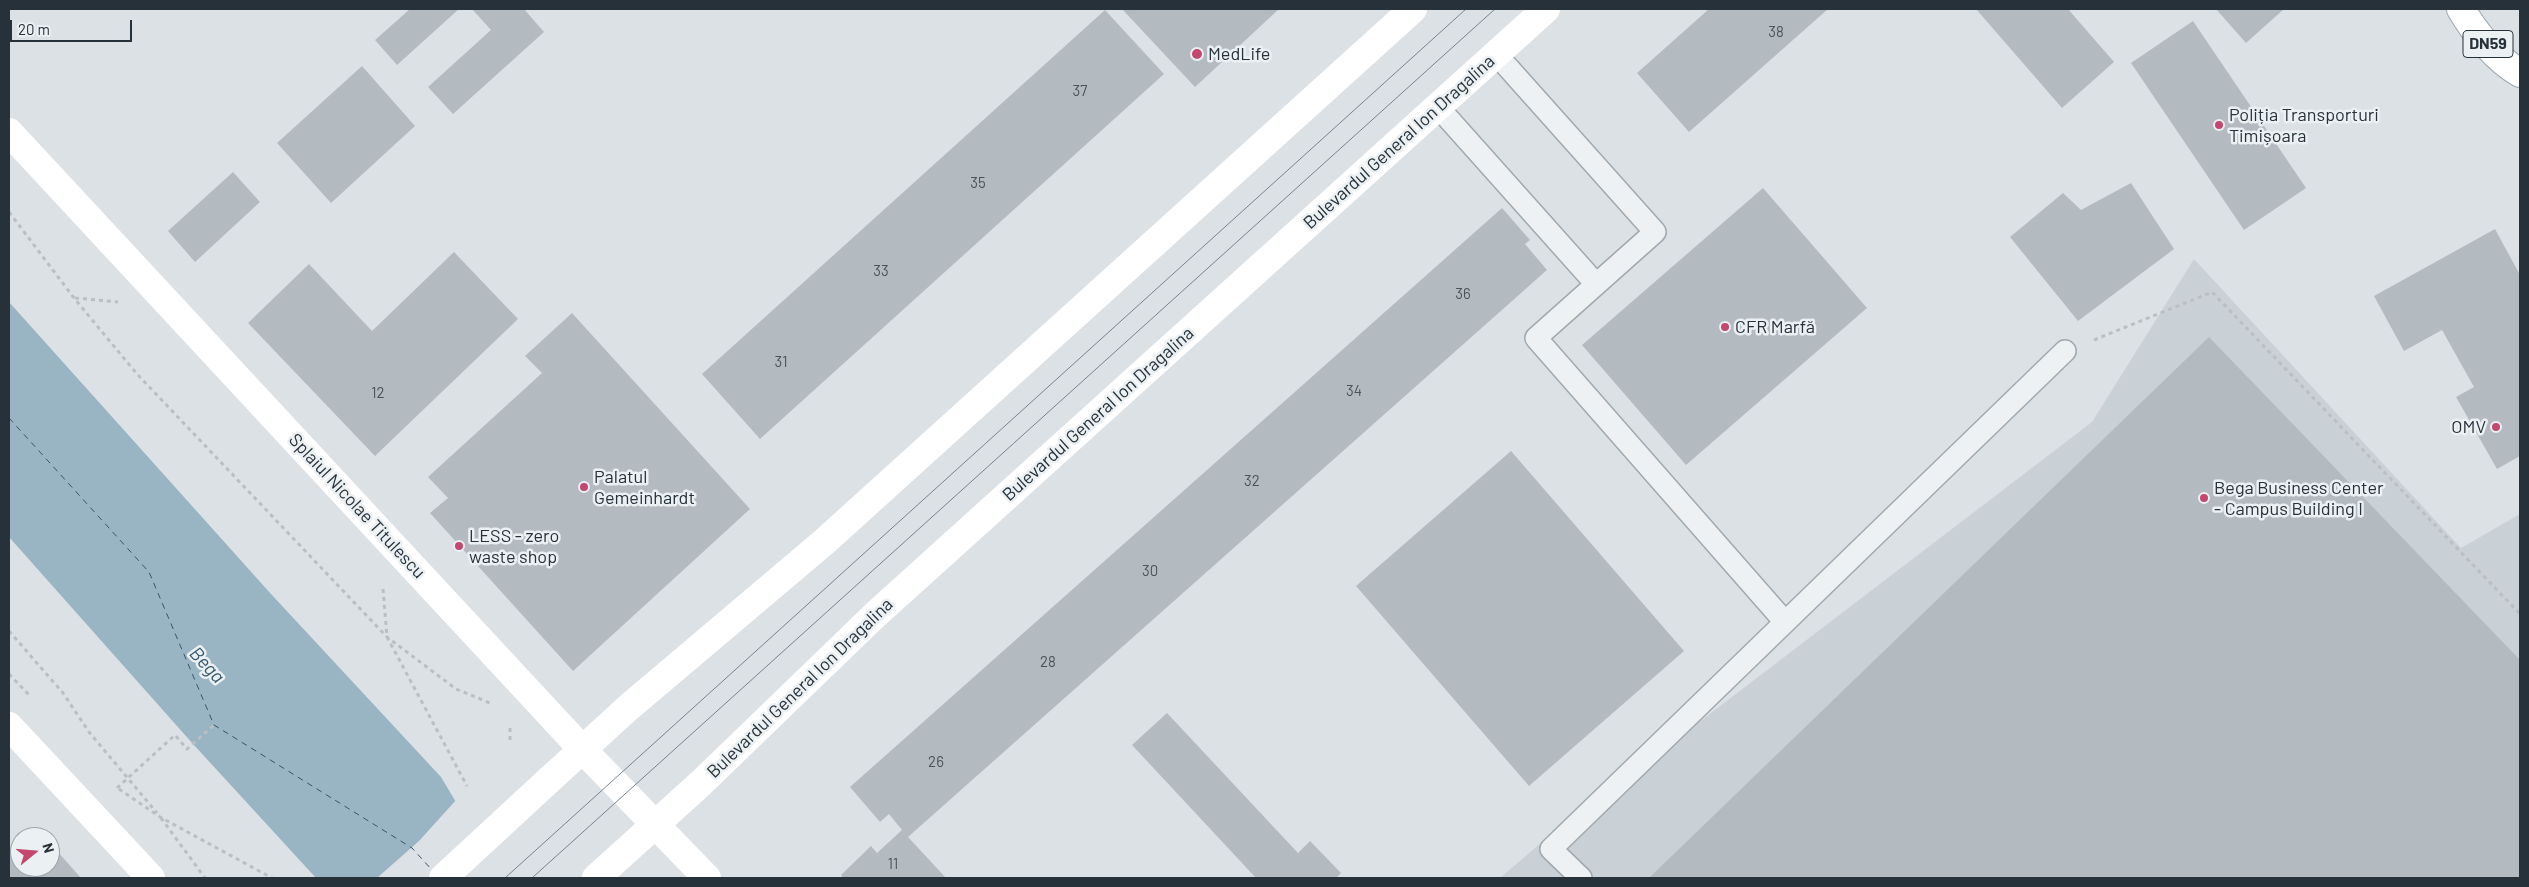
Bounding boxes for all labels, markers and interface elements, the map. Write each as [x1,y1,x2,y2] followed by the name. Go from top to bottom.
[12,10,135,42] scale bar
[18,20,50,38] text: 20 m
[1768,23,1784,41] house number: 38
[2463,31,2513,58] road number: DN59
[1208,43,1270,65] place label: MedLife
[1190,47,1204,61] marker: MedLife
[1299,50,1499,234] street label: Bulevardul General Ion Dragalina
[1073,82,1087,100] house number: 37
[2229,104,2379,146] place label: Poliția Transporturi Timișoara
[2213,119,2225,131] marker: Poliția Transporturi Timișoara
[970,174,986,192] house number: 35
[873,262,889,280] house number: 33
[1455,285,1471,303] house number: 36
[1735,316,1815,338] place label: CFR Marfă
[1719,321,1731,333] marker: CFR Marfă
[998,322,1198,506] street label: Bulevardul General Ion Dragalina
[775,353,787,371] house number: 31
[1346,382,1362,400] house number: 34
[371,384,385,402] house number: 12
[2451,416,2486,438] place label: OMV
[2490,421,2502,433] marker: OMV
[284,429,430,583] street label: Splaiul Nicolae Titulescu
[594,466,695,508] place label: Palatul Gemeinhardt
[1244,472,1260,490] house number: 32
[2214,477,2384,520] place label: Bega Business Center - Campus Building I
[578,481,590,493] marker: Palatul Gemeinhardt
[2198,492,2210,504] marker: Bega Business Center - Campus Building I
[469,525,559,568] place label: LESS - zero waste shop
[453,540,465,552] marker: LESS - zero waste shop
[1142,562,1158,580] house number: 30
[703,593,897,783] street label: Bulevardul General Ion Dragalina
[185,642,229,688] water label: Bega
[1040,653,1056,671] house number: 28
[928,753,944,771] house number: 26
[10,827,60,877] north arrow
[39,841,58,855] text: N
[888,855,898,873] house number: 11

